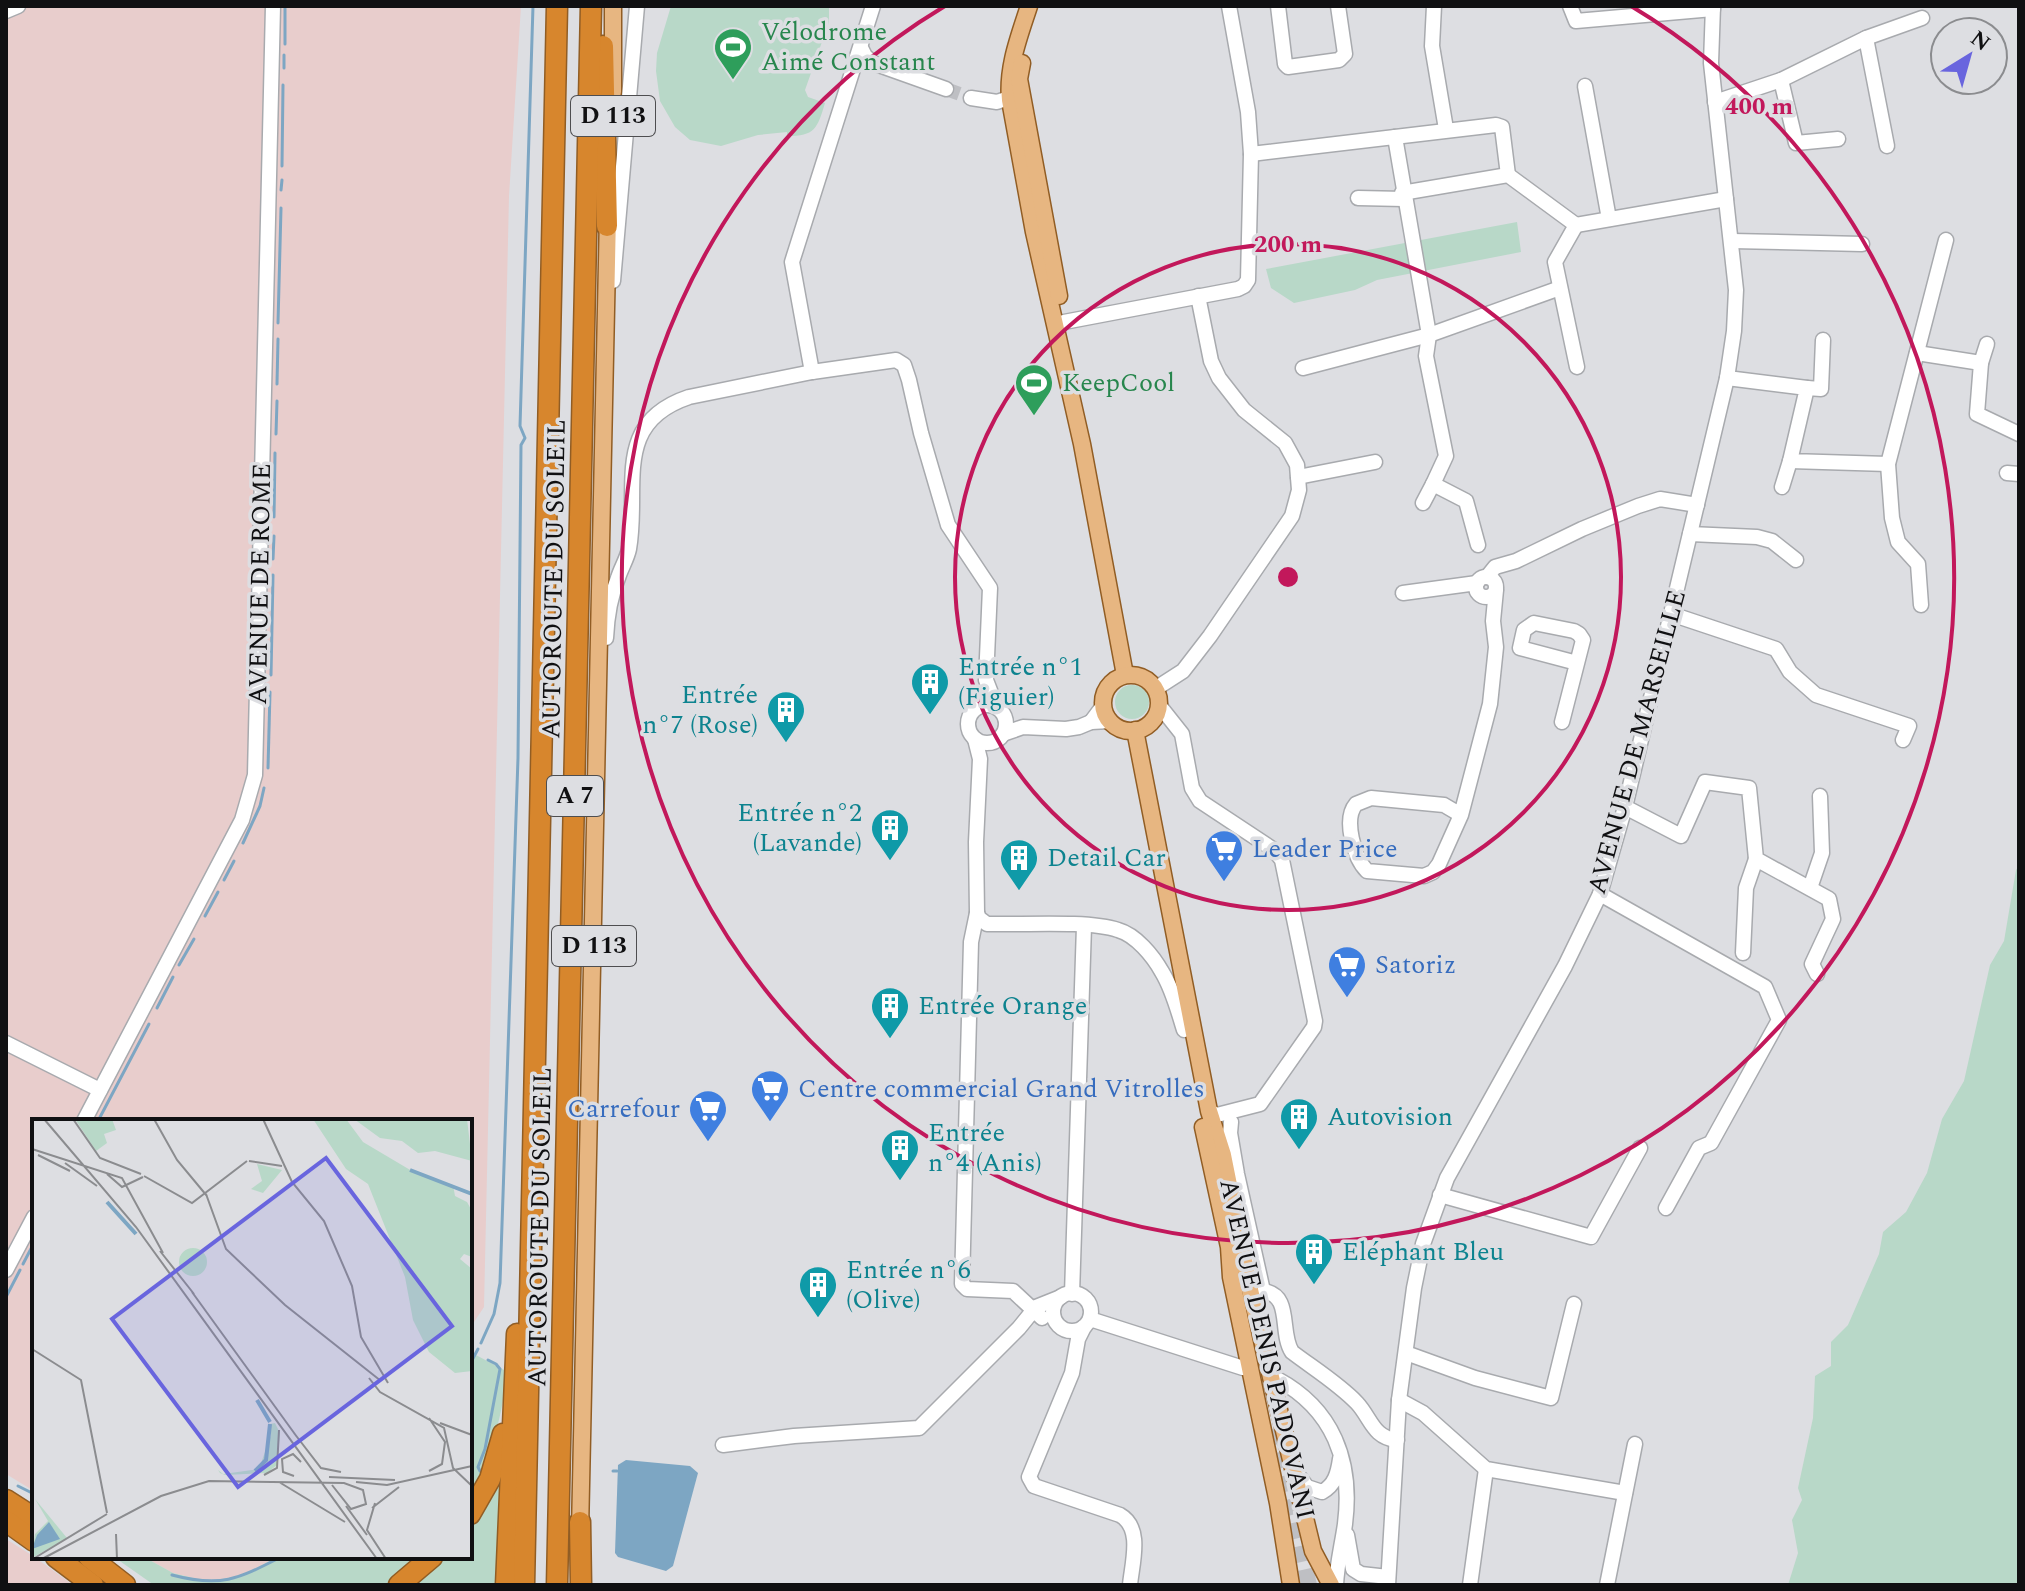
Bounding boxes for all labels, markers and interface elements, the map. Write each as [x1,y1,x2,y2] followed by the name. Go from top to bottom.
[761,12,935,82] place label: Vélodrome Aimé Constant
[1929,16,2009,96] north arrow
[1963,23,1997,60] text: N
[712,26,754,81] sports icon: Vélodrome Aimé Constant
[1725,89,1793,125] text: 400 m
[571,96,655,136] road number: D 113
[1254,227,1322,263] text: 200 m
[1013,362,1055,417] sports icon: KeepCool
[1062,363,1175,403] place label: KeepCool
[531,419,577,739] street label: AUTOROUTE DU SOLEIL
[238,463,282,705] street label: AVENUE DE ROME
[1274,563,1302,591] centre of rings
[1577,585,1697,899] street label: AVENUE DE MARSEILLE
[958,647,1083,717] place label: Entrée n°1 (Figuier)
[909,661,951,716] building icon: Entrée n°1 (Figuier)
[642,675,758,745] place label: Entrée n°7 (Rose)
[765,689,807,744] building icon: Entrée n°7 (Rose)
[547,776,603,816] road number: A 7
[737,793,862,863] place label: Entrée n°2 (Lavande)
[869,807,911,862] building icon: Entrée n°2 (Lavande)
[1203,828,1245,883] supermarket icon: Leader Price
[1252,829,1398,869] place label: Leader Price
[998,837,1040,892] building icon: Detail Car
[1047,838,1166,878] place label: Detail Car
[552,926,636,966] road number: D 113
[1326,944,1368,999] supermarket icon: Satoriz
[1375,945,1456,985] place label: Satoriz
[869,985,911,1040] building icon: Entrée Orange
[918,986,1087,1026] place label: Entrée Orange
[517,1067,563,1387] street label: AUTOROUTE DU SOLEIL
[749,1068,791,1123] supermarket icon: Centre commercial Grand Vitrolles
[798,1069,1205,1109] place label: Centre commercial Grand Vitrolles
[687,1088,729,1143] supermarket icon: Carrefour
[567,1089,680,1129] place label: Carrefour
[1278,1096,1320,1151] building icon: Autovision
[1327,1097,1453,1137] place label: Autovision
[928,1113,1042,1183] place label: Entrée n°4 (Anis)
[32,1119,472,1559] inset map
[879,1127,921,1182] building icon: Entrée n°4 (Anis)
[1208,1175,1326,1523] street label: AVENUE DENIS PADOVANI
[1293,1231,1335,1286] building icon: Eléphant Bleu
[1342,1232,1504,1272] place label: Eléphant Bleu
[846,1250,971,1320] place label: Entrée n°6 (Olive)
[797,1264,839,1319] building icon: Entrée n°6 (Olive)

